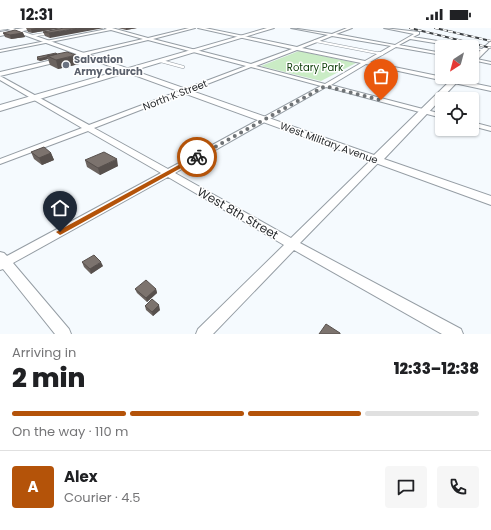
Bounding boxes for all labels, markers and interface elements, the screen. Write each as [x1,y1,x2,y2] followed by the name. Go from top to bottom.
[20,4,53,25] text: 12:31
[435,40,479,84] north arrow
[435,40,479,136] map controls
[74,52,143,79] place label: Salvation Army Church
[364,59,398,100] pin
[61,60,71,70] marker: Salvation Army Church
[287,60,344,75] park label: Rotary Park
[370,65,392,87] icon: bag
[141,76,210,114] street label: North K Street
[435,92,479,136] button: locate
[278,118,380,168] street label: West Military Avenue
[177,137,217,177] courier
[186,146,208,168] icon: bike
[194,183,282,243] street label: West 8th Street
[43,191,77,232] pin
[49,197,71,219] icon: home
[12,343,76,362] text: Arriving in
[394,358,479,379] text: 12:33–12:38
[12,360,85,396] text: 2 min
[12,422,128,441] text: On the way · 110 m
[64,466,98,487] text: Alex
[385,466,427,508] button: chat
[437,466,479,508] button: phone
[27,476,39,497] text: A
[64,488,140,507] text: Courier · 4.5

